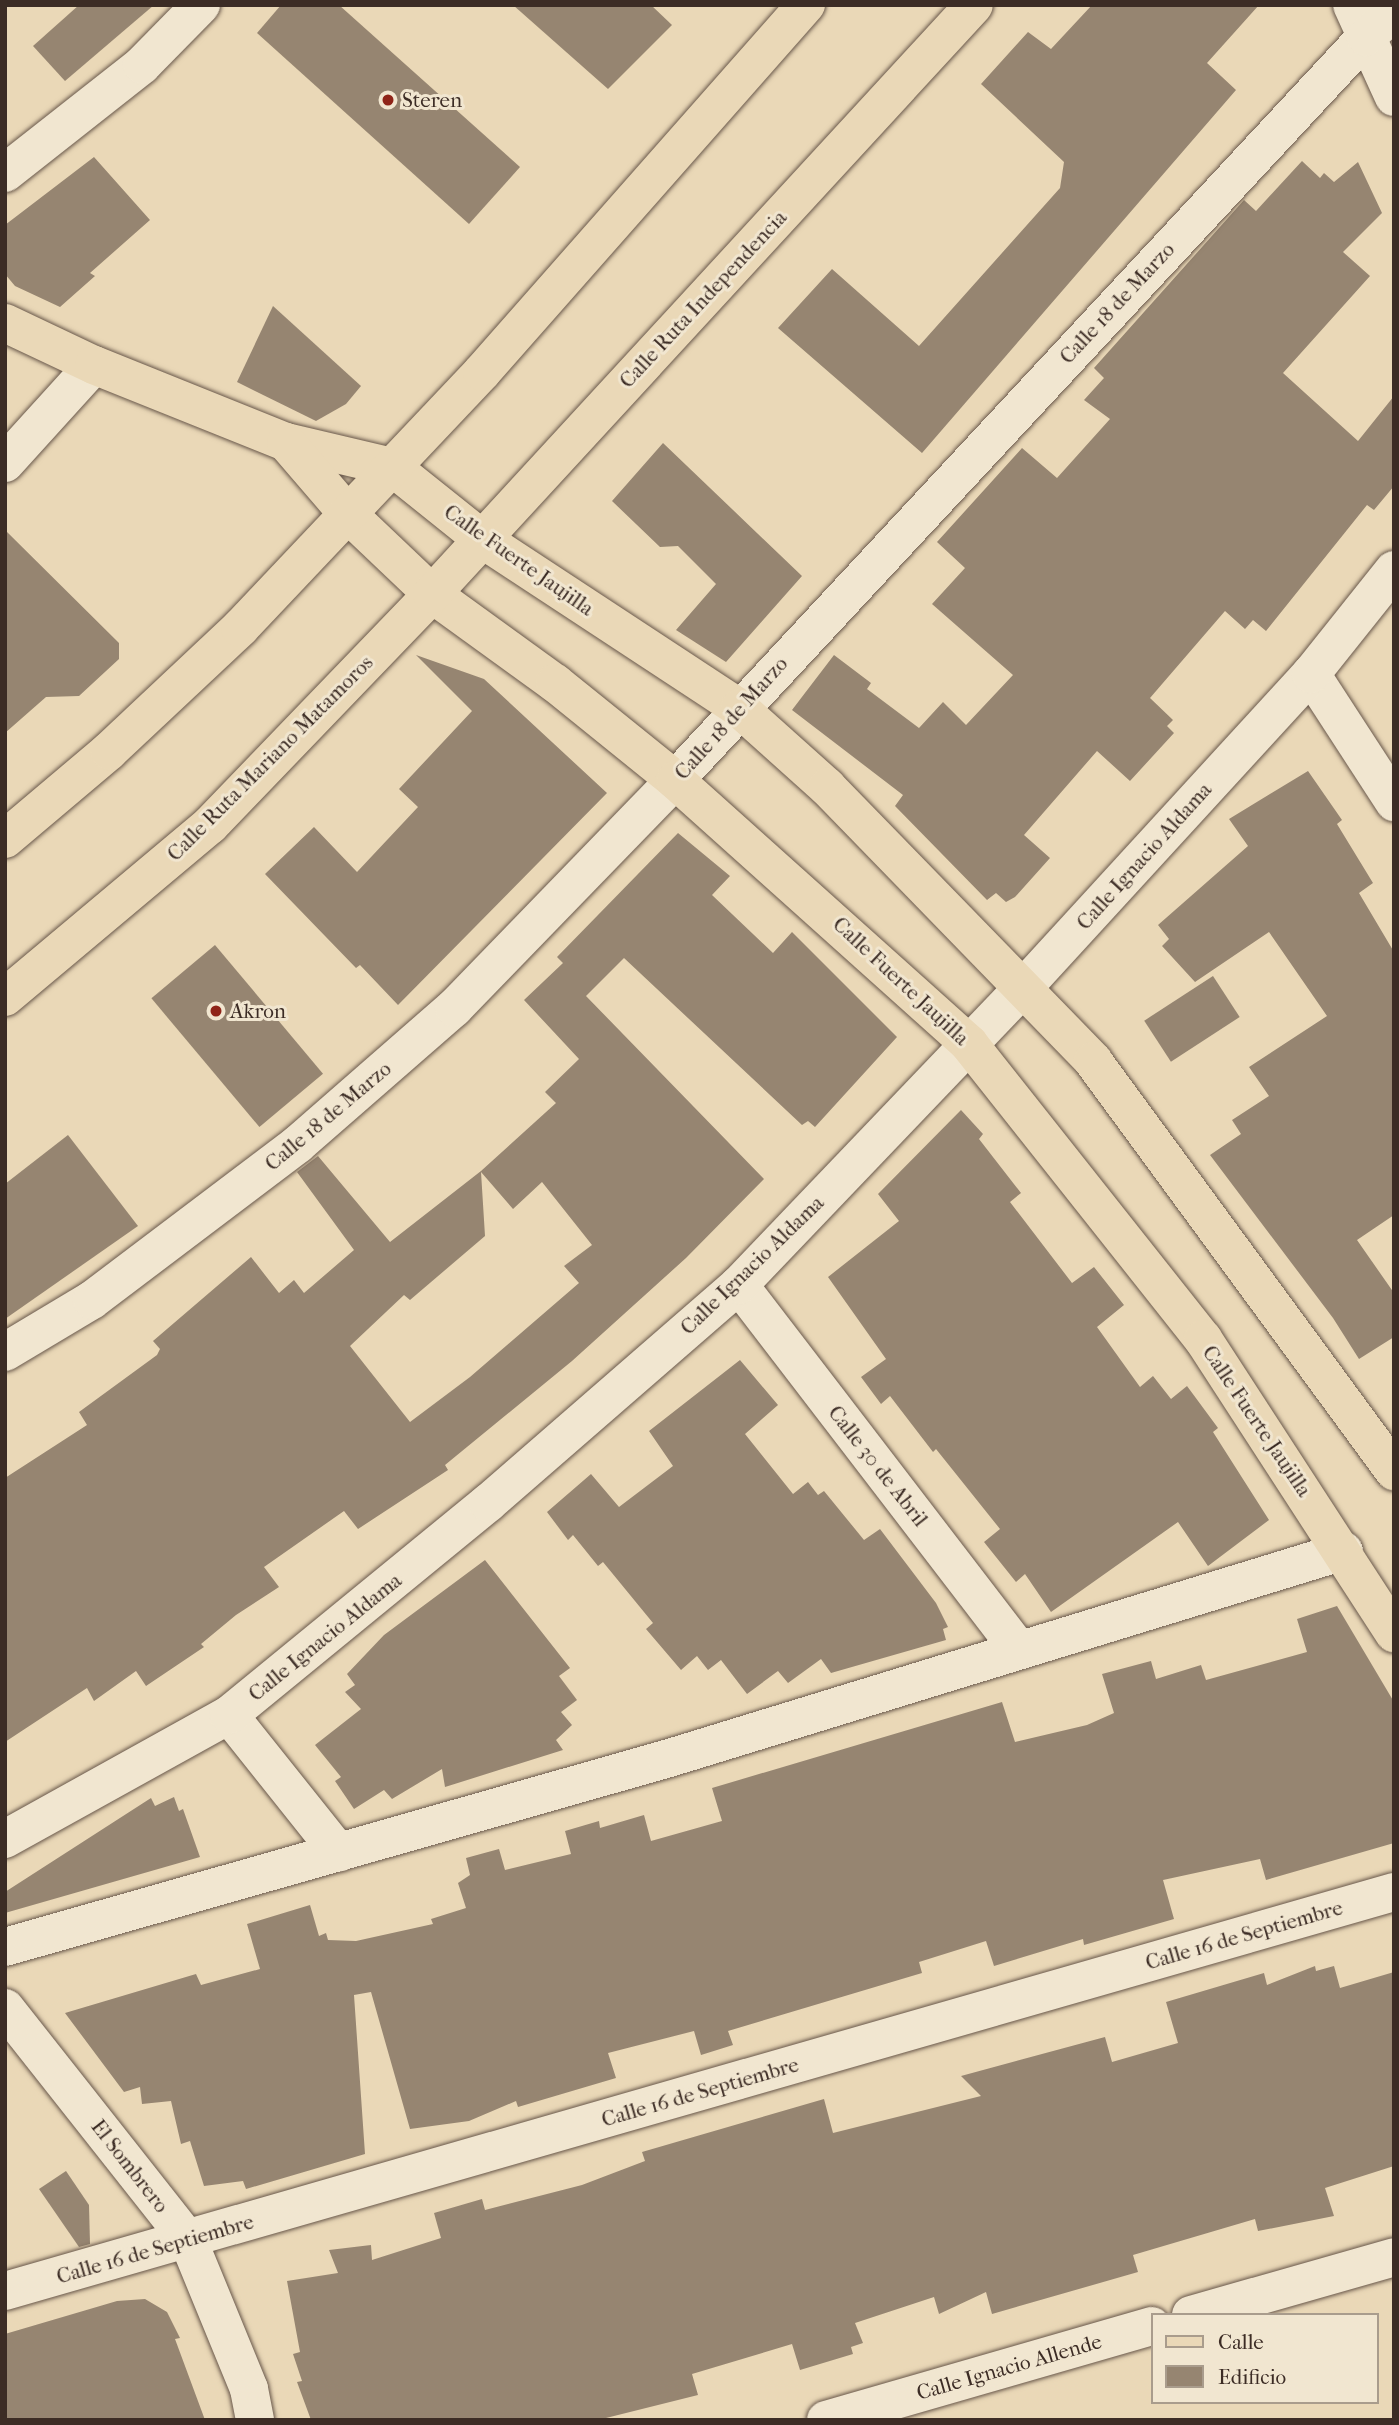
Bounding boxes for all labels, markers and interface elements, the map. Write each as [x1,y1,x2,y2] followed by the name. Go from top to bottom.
[402,87,462,113] place label: Steren
[380,92,396,108] marker: Steren
[614,205,792,393] street label: Calle Ruta Independencia
[1054,237,1180,369] street label: Calle 18 de Marzo
[439,499,599,621] street label: Calle Fuerte Jaujilla
[162,650,378,866] street label: Calle Ruta Mariano Matamoros
[669,651,793,785] street label: Calle 18 de Marzo
[1071,777,1217,935] street label: Calle Ignacio Aldama
[828,911,974,1051] street label: Calle Fuerte Jaujilla
[230,998,286,1024] place label: Akron
[208,1003,224,1019] marker: Akron
[260,1056,396,1176] street label: Calle 18 de Marzo
[675,1190,829,1340] street label: Calle Ignacio Aldama
[1197,1341,1317,1501] street label: Calle Fuerte Jaujilla
[823,1400,933,1532] street label: Calle 30 de Abril
[243,1568,407,1706] street label: Calle Ignacio Aldama
[1143,1895,1345,1975] street label: Calle 16 de Septiembre
[599,2052,801,2132] street label: Calle 16 de Septiembre
[86,2114,174,2218] street label: El Sombrero
[54,2209,256,2289] street label: Calle 16 de Septiembre
[1150,2313,1378,2404] legend
[914,2329,1104,2405] street label: Calle Ignacio Allende
[1218,2330,1264,2354] text: Calle
[1218,2365,1286,2389] text: Edificio

